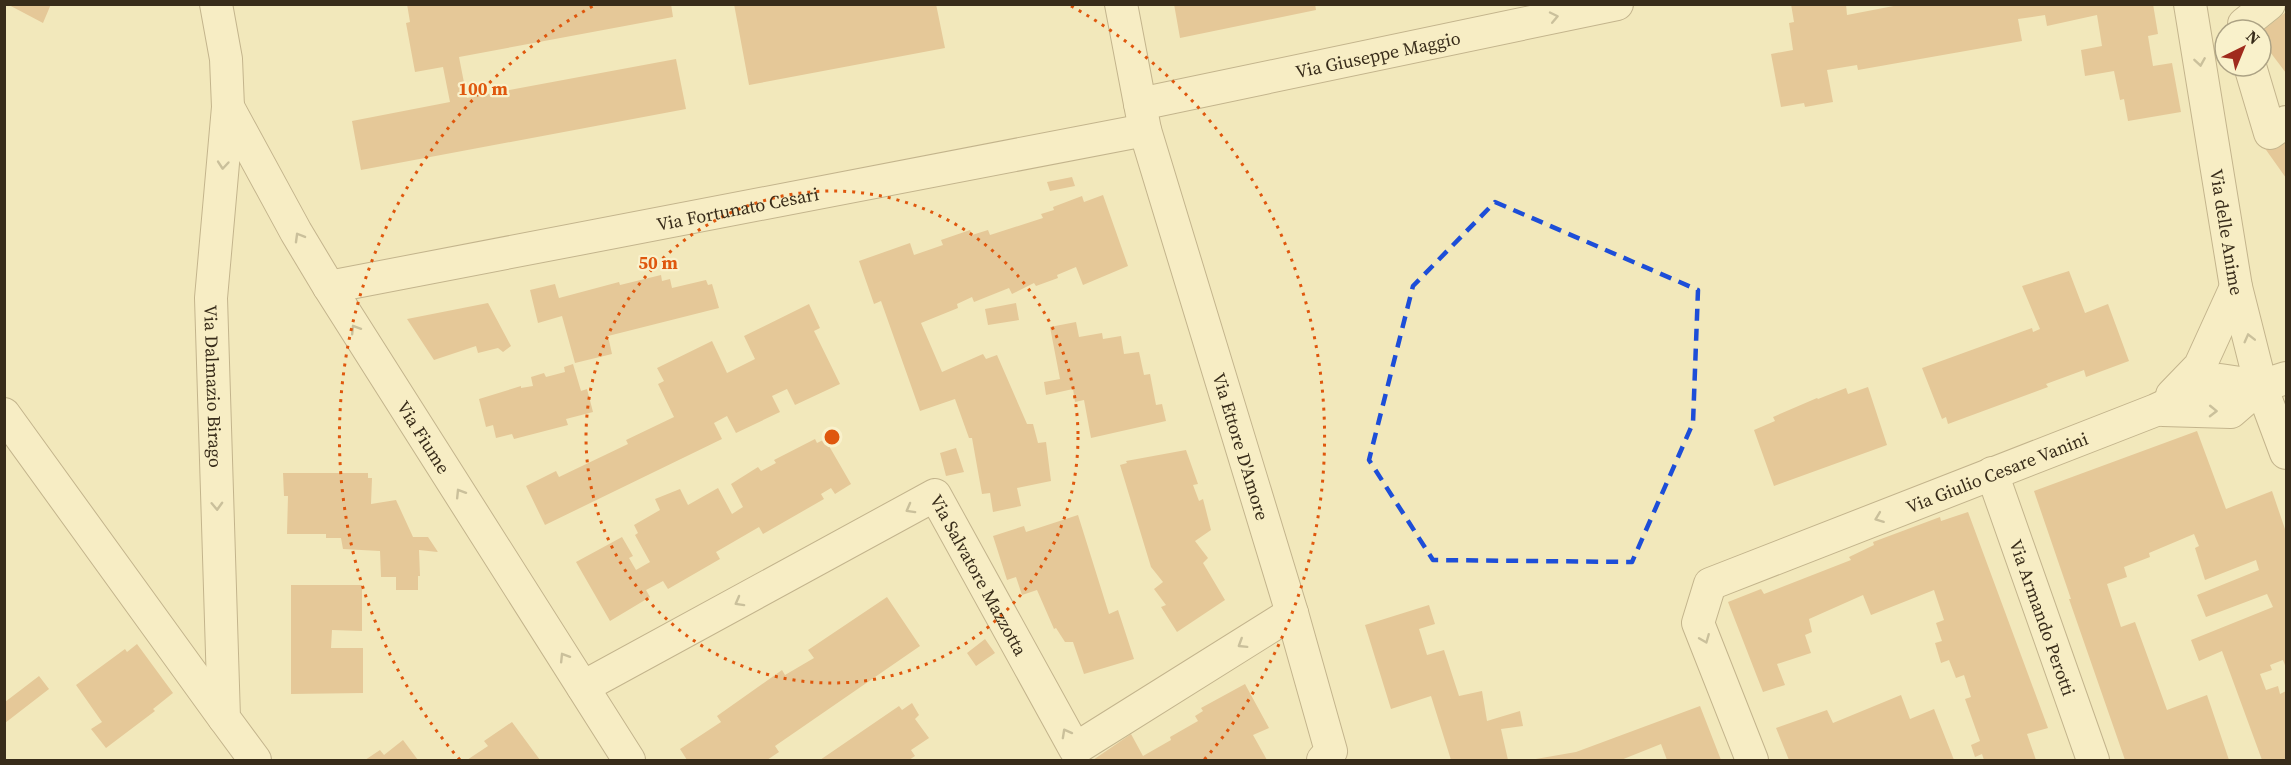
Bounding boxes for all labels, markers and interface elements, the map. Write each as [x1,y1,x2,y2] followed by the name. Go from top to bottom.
[1548,12,1558,25] one-way arrow
[2213,18,2273,78] north arrow
[1293,25,1463,84] street label: Via Giuseppe Maggio
[2241,25,2265,49] text: N
[2193,58,2205,67] one-way arrow
[458,76,508,101] text: 100 m
[217,160,230,170] one-way arrow
[2205,167,2250,298] street label: Via delle Anime
[654,181,821,236] street label: Via Fortunato Cesari
[295,233,306,243] one-way arrow
[638,250,678,275] text: 50 m
[199,304,229,468] street label: Via Dalmazio Birago
[351,324,362,335] one-way arrow
[2243,333,2256,343] one-way arrow
[1207,370,1276,523] street label: Via Ettore D'Amore
[392,396,457,478] street label: Via Fiume
[2209,405,2218,417] one-way arrow
[1902,425,2092,519] street label: Via Giulio Cesare Vanini
[822,427,842,447] centre of rings
[455,489,467,499] one-way arrow
[924,490,1034,661] street label: Via Salvatore Mazzotta
[211,502,224,511] one-way arrow
[906,502,916,513] one-way arrow
[1874,511,1885,523] one-way arrow
[2004,536,2082,699] street label: Via Armando Perotti
[735,595,745,606] one-way arrow
[1697,634,1710,644] one-way arrow
[1238,637,1249,648] one-way arrow
[561,653,572,664] one-way arrow
[1062,729,1073,739] one-way arrow

